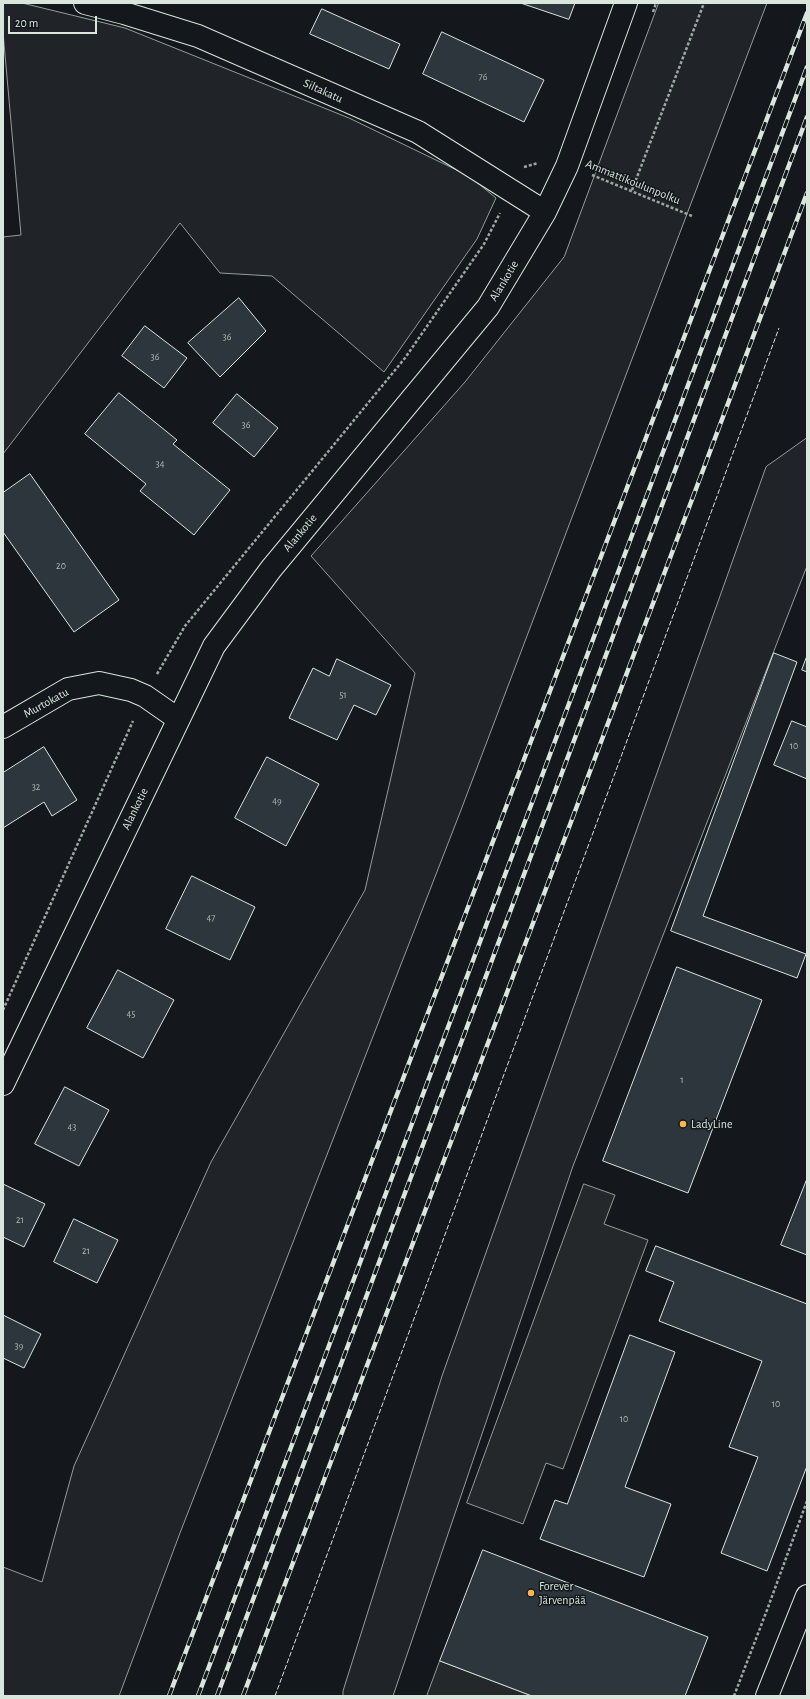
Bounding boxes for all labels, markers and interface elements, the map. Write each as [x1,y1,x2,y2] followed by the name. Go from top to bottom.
[10,8,99,34] scale bar
[15,17,38,29] text: 20 m
[479,71,487,83] house number: 76
[301,76,345,106] street label: Siltakatu
[583,156,683,208] street label: Ammattikoulunpolku
[486,258,522,304] street label: Alankotie
[223,331,231,343] house number: 36
[151,351,159,363] house number: 36
[242,419,250,431] house number: 36
[156,458,164,470] house number: 34
[280,511,320,555] street label: Alankotie
[56,560,66,572] house number: 20
[21,685,71,721] street label: Murtokatu
[339,689,347,701] house number: 51
[790,740,798,752] house number: 10
[32,781,40,793] house number: 32
[119,786,151,832] street label: Alankotie
[272,795,282,807] house number: 49
[207,912,215,924] house number: 47
[127,1008,135,1020] house number: 45
[680,1074,684,1086] house number: 1
[691,1117,732,1131] place label: LadyLine
[678,1119,688,1129] marker: LadyLine
[68,1121,76,1133] house number: 43
[16,1214,24,1226] house number: 21
[82,1245,90,1257] house number: 21
[15,1340,23,1352] house number: 39
[772,1398,780,1410] house number: 10
[620,1413,628,1425] house number: 10
[539,1579,586,1607] place label: Forever Järvenpää
[526,1588,536,1598] marker: Forever Järvenpää

